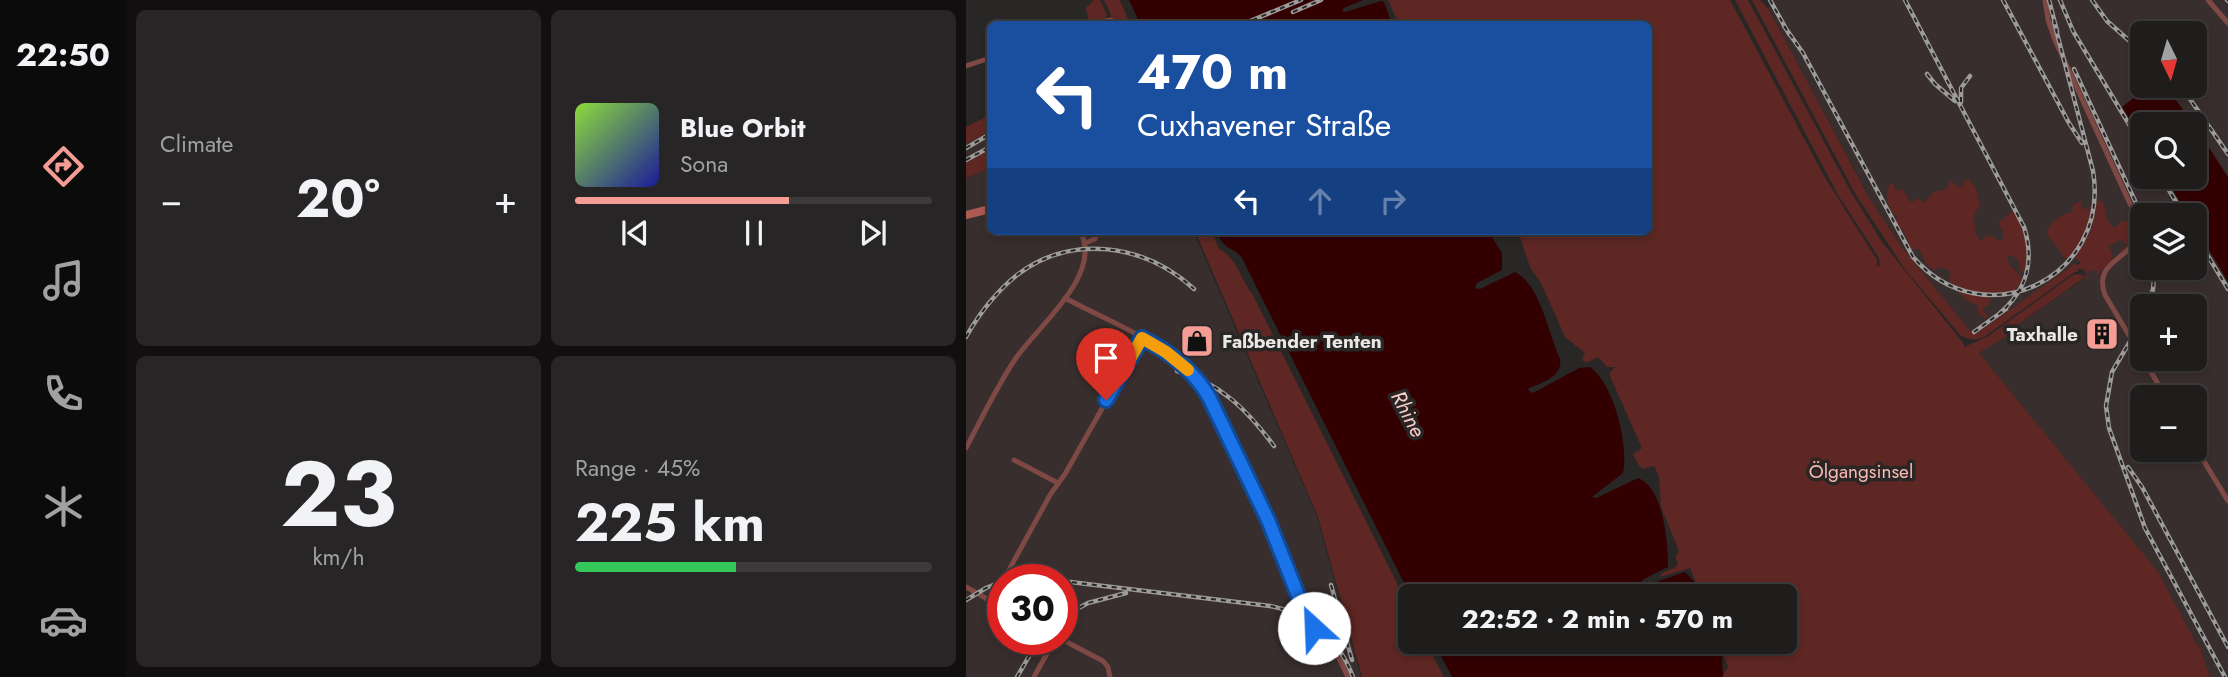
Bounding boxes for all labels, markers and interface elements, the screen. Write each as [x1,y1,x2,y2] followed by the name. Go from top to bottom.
[2130,21,2207,98] north arrow
[2130,21,2207,462] map controls
[16,32,110,78] text: 22:50
[1137,37,1288,107] text: 470 m
[1022,49,1113,140] icon: left
[1137,102,1391,148] text: Cuxhavener Straße
[680,109,805,147] text: Blue Orbit
[2130,112,2207,189] button: search
[160,127,233,161] text: Climate
[39,142,88,191] icon: directions
[680,147,728,181] text: Sona
[296,161,380,237] text: 20°
[160,172,182,227] text: −
[494,172,517,227] text: +
[1228,182,1266,220] icon: left
[1301,182,1339,220] icon: ahead
[1374,182,1412,220] icon: right
[2130,203,2207,280] button: layers
[616,214,654,252] icon: previous
[735,214,773,252] icon: pause
[854,214,892,252] icon: next
[39,256,88,305] icon: music
[2130,294,2207,371] button: +
[2083,315,2121,353] building icon: Taxhalle
[2007,321,2078,348] place label: Taxhalle
[1178,322,1216,360] shop icon: Faßbender Tenten
[1076,328,1136,400] pin
[1222,328,1382,355] place label: Faßbender Tenten
[1087,339,1125,377] icon: arrive
[39,369,88,418] icon: phone
[2130,385,2207,462] button: −
[1383,386,1433,443] water label: Rhine
[280,429,397,560] text: 23
[575,451,700,485] text: Range · 45%
[1809,458,1913,485] park label: Ölgangsinsel
[39,482,88,531] icon: climate
[575,485,765,561] text: 225 km
[313,540,364,574] text: km/h
[987,564,1078,655] speed limit sign: 30
[1277,591,1351,665] position arrow
[39,596,88,645] icon: car
[1462,600,1733,638] text: 22:52 · 2 min · 570 m

